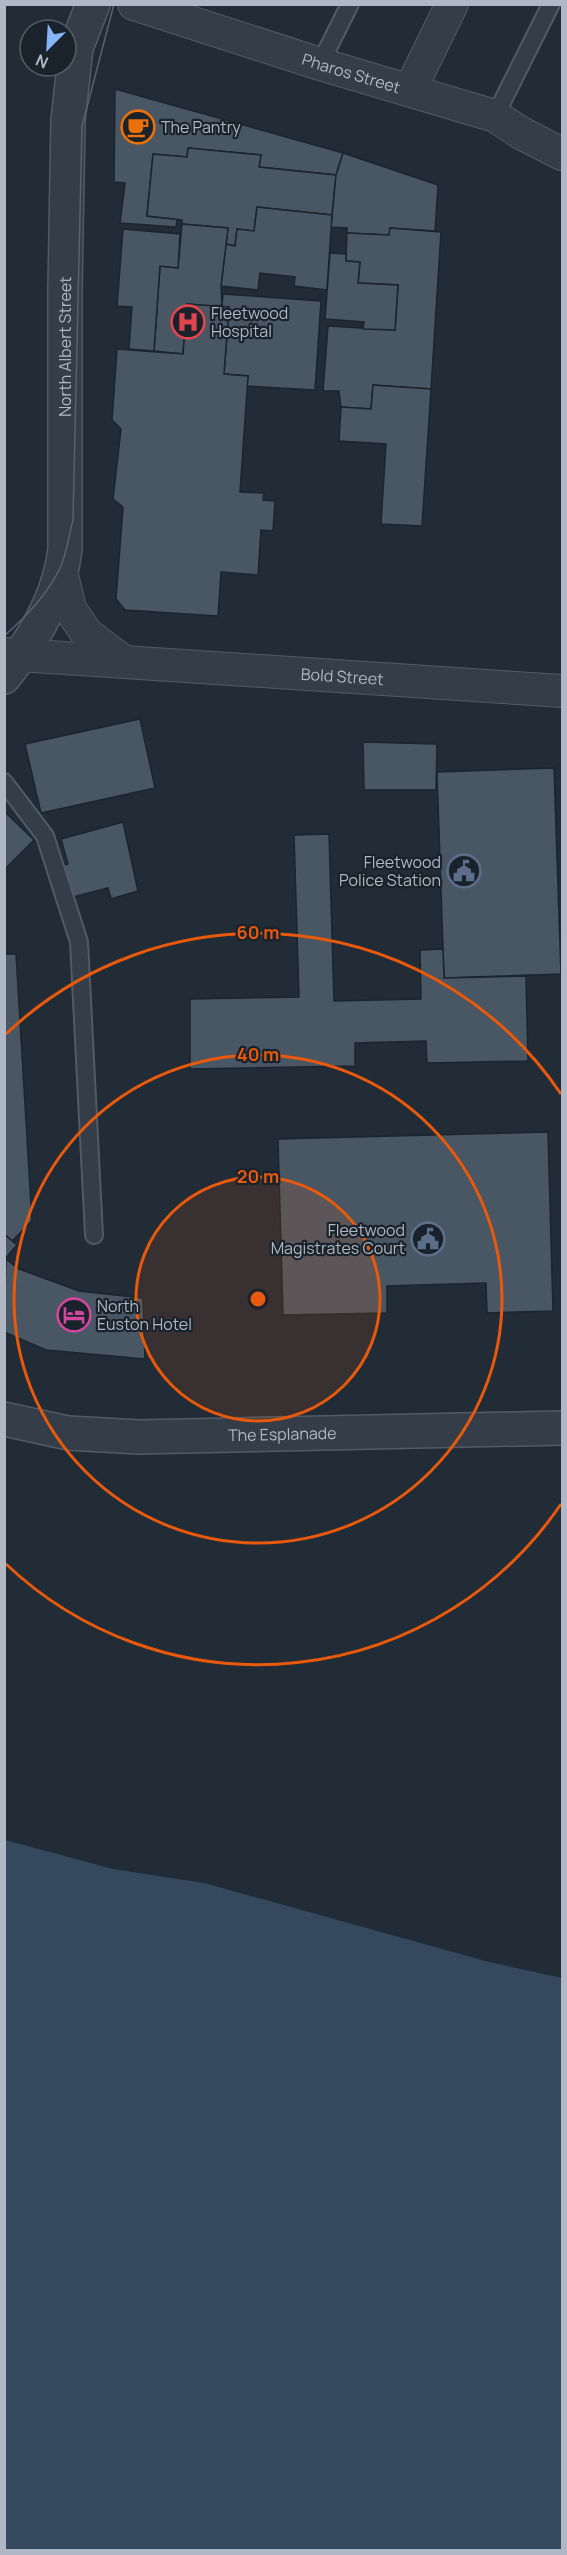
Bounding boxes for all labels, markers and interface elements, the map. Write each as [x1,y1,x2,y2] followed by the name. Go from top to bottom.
[18,18,78,78] north arrow
[299,48,403,98] street label: Pharos Street
[32,49,52,74] text: N
[120,109,156,145] cafe icon: The Pantry
[161,116,241,138] place label: The Pantry
[54,276,76,417] street label: North Albert Street
[211,302,288,342] place label: Fleetwood Hospital
[170,304,206,340] hospital icon: Fleetwood Hospital
[300,663,384,690] street label: Bold Street
[339,851,441,891] place label: Fleetwood Police Station
[446,853,482,889] public building icon: Fleetwood Police Station
[237,920,279,944] text: 60 m
[237,1042,279,1066] text: 40 m
[237,1164,279,1188] text: 20 m
[271,1219,405,1259] place label: Fleetwood Magistrates Court
[410,1221,446,1257] public building icon: Fleetwood Magistrates Court
[248,1289,268,1309] centre of rings
[97,1295,192,1335] place label: North Euston Hotel
[56,1297,92,1333] hotel icon: North Euston Hotel
[228,1422,337,1446] street label: The Esplanade

